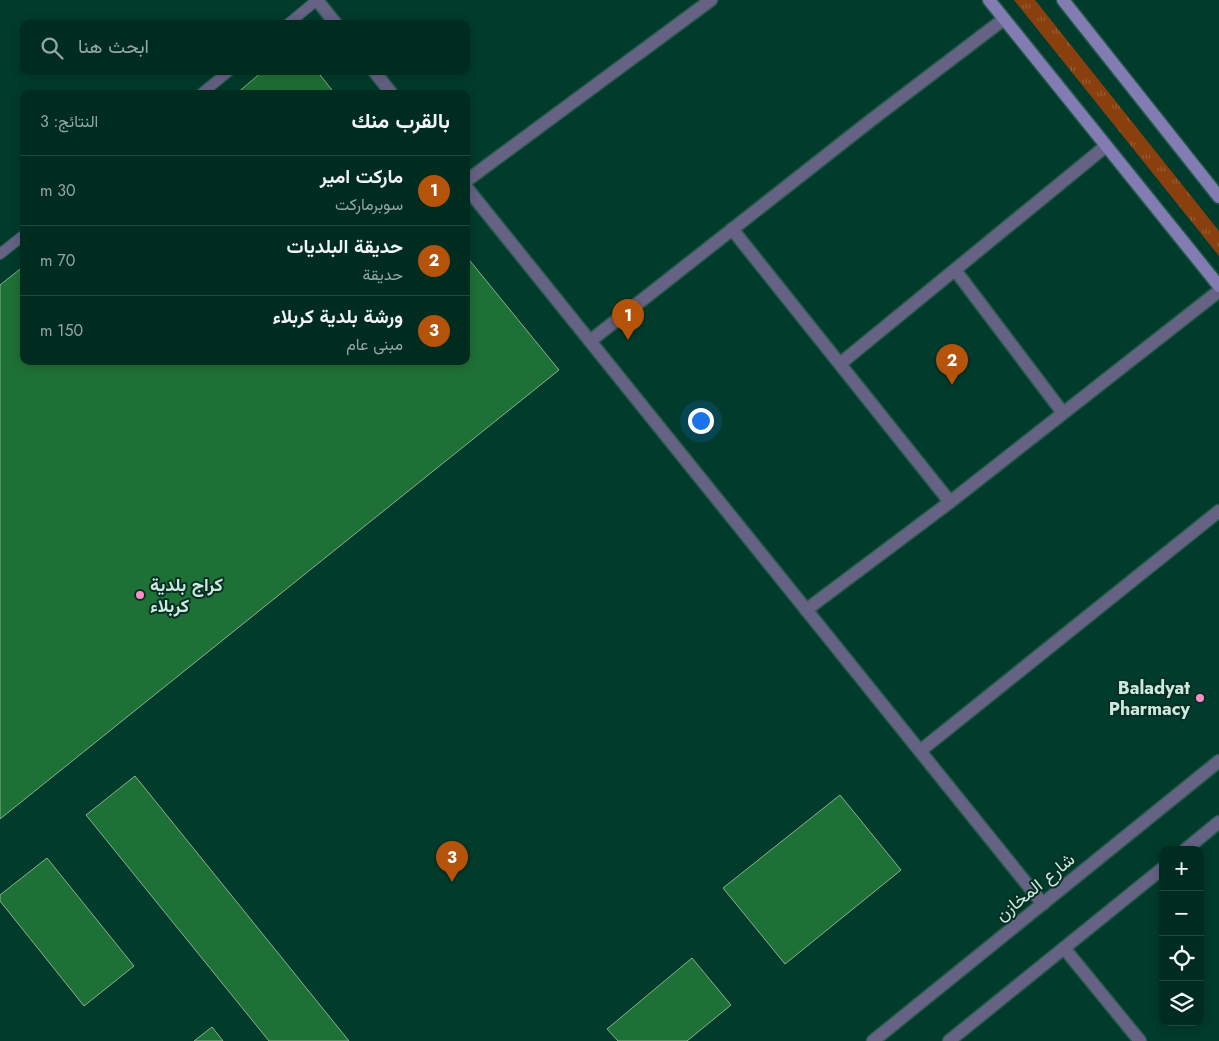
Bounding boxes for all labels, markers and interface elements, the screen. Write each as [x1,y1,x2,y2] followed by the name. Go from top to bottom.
[20,20,470,75] search box
[78,33,149,60] text: ابحث هنا
[38,34,66,62] icon: search
[351,106,450,136] text: بالقرب منك
[40,110,98,133] text: النتائج: 3
[320,163,403,190] text: ماركت امير
[40,179,76,202] text: 30 m
[430,179,438,202] text: 1
[335,193,403,216] text: سوبرماركت
[287,233,403,260] text: حديقة البلديات
[40,249,75,272] text: 70 m
[429,249,439,272] text: 2
[363,263,403,286] text: حديقة
[612,299,644,340] pin: 1
[272,303,403,330] text: ورشة بلدية كربلاء
[40,319,83,342] text: 150 m
[429,319,439,342] text: 3
[346,333,403,356] text: مبنى عام
[936,344,968,385] pin: 2
[688,408,714,434] your location
[150,572,223,619] place label: كراج بلدية كربلاء
[134,589,146,601] marker: كراج بلدية كربلاء
[1109,675,1191,722] place label: Baladyat Pharmacy
[1194,692,1206,704] marker: Baladyat Pharmacy
[436,841,468,882] pin: 3
[1159,846,1204,1026] map controls
[1159,846,1204,891] button: +
[989,847,1081,927] street label: شارع المخازن
[1159,891,1204,936] button: −
[1159,936,1204,981] button: locate
[1159,981,1204,1026] button: layers

